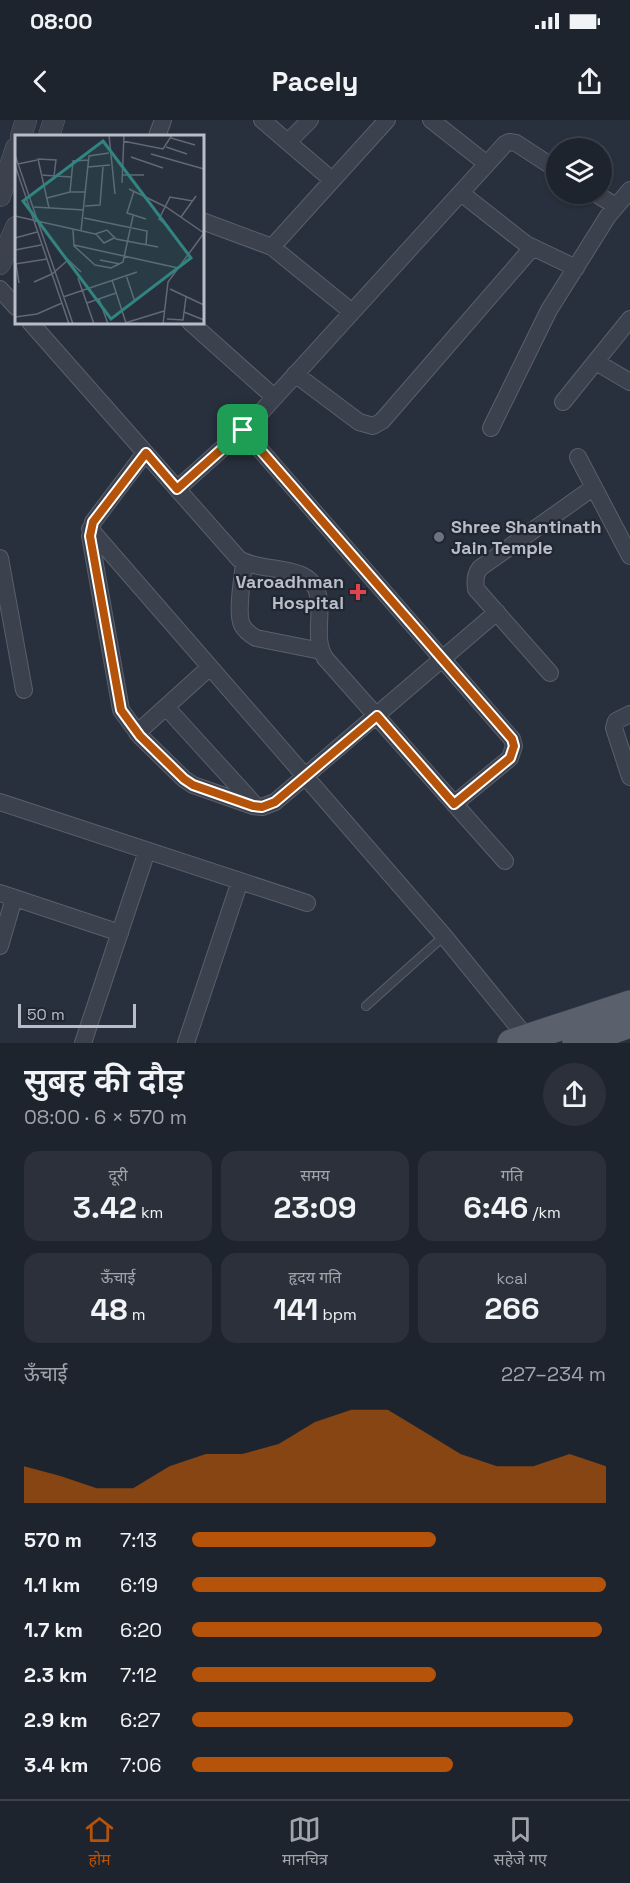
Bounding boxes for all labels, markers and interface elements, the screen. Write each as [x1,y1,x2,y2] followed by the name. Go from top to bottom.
[30,7,93,35] text: 08:00
[272,64,358,99] text: Pacely
[24,65,57,98] icon: back
[573,65,606,98] icon: share
[15,135,204,324] inset map
[546,138,612,204] map controls
[546,138,612,204] button: layers
[217,404,268,455] pin
[226,413,259,446] icon: arrive
[451,515,602,559] place label: Shree Shantinath Jain Temple
[432,530,446,544] marker: Shree Shantinath Jain Temple
[236,570,344,614] place label: Varoadhman Hospital
[349,583,367,601] marker: Varoadhman Hospital
[18,1001,136,1028] scale bar
[27,1004,65,1025] text: 50 m
[24,1060,184,1102] text: सुबह की दौड़
[543,1063,606,1126] button: share
[24,1104,187,1130] text: 08:00 · 6 × 570 m
[108,1165,128,1186] text: दूरी
[300,1165,330,1186] text: समय
[501,1165,523,1186] text: गति
[73,1188,137,1227] text: 3.42
[274,1188,356,1227] text: 23:09
[463,1188,528,1227] text: 6:46
[137,1202,163,1223] text: km
[528,1202,561,1223] text: /km
[101,1267,135,1288] text: ऊँचाई
[289,1267,341,1288] text: हृदय गति
[497,1268,527,1289] text: kcal
[485,1289,539,1328] text: 266
[91,1290,128,1329] text: 48
[273,1290,318,1329] text: 141
[128,1304,145,1325] text: m
[318,1304,357,1325] text: bpm
[24,1361,67,1387] text: ऊँचाई
[501,1361,606,1387] text: 227–234 m
[24,1527,82,1553] text: 570 m
[120,1527,157,1553] text: 7:13
[24,1572,80,1598] text: 1.1 km
[120,1572,158,1598] text: 6:19
[24,1617,83,1643] text: 1.7 km
[120,1617,162,1643] text: 6:20
[24,1662,87,1688] text: 2.3 km
[120,1662,157,1688] text: 7:12
[24,1707,88,1733] text: 2.9 km
[120,1707,160,1733] text: 6:27
[24,1752,88,1778] text: 3.4 km
[120,1752,161,1778] text: 7:06
[83,1813,116,1872] tab: होम
[282,1813,328,1872] tab: मानचित्र
[494,1813,547,1872] tab: सहेजे गए

